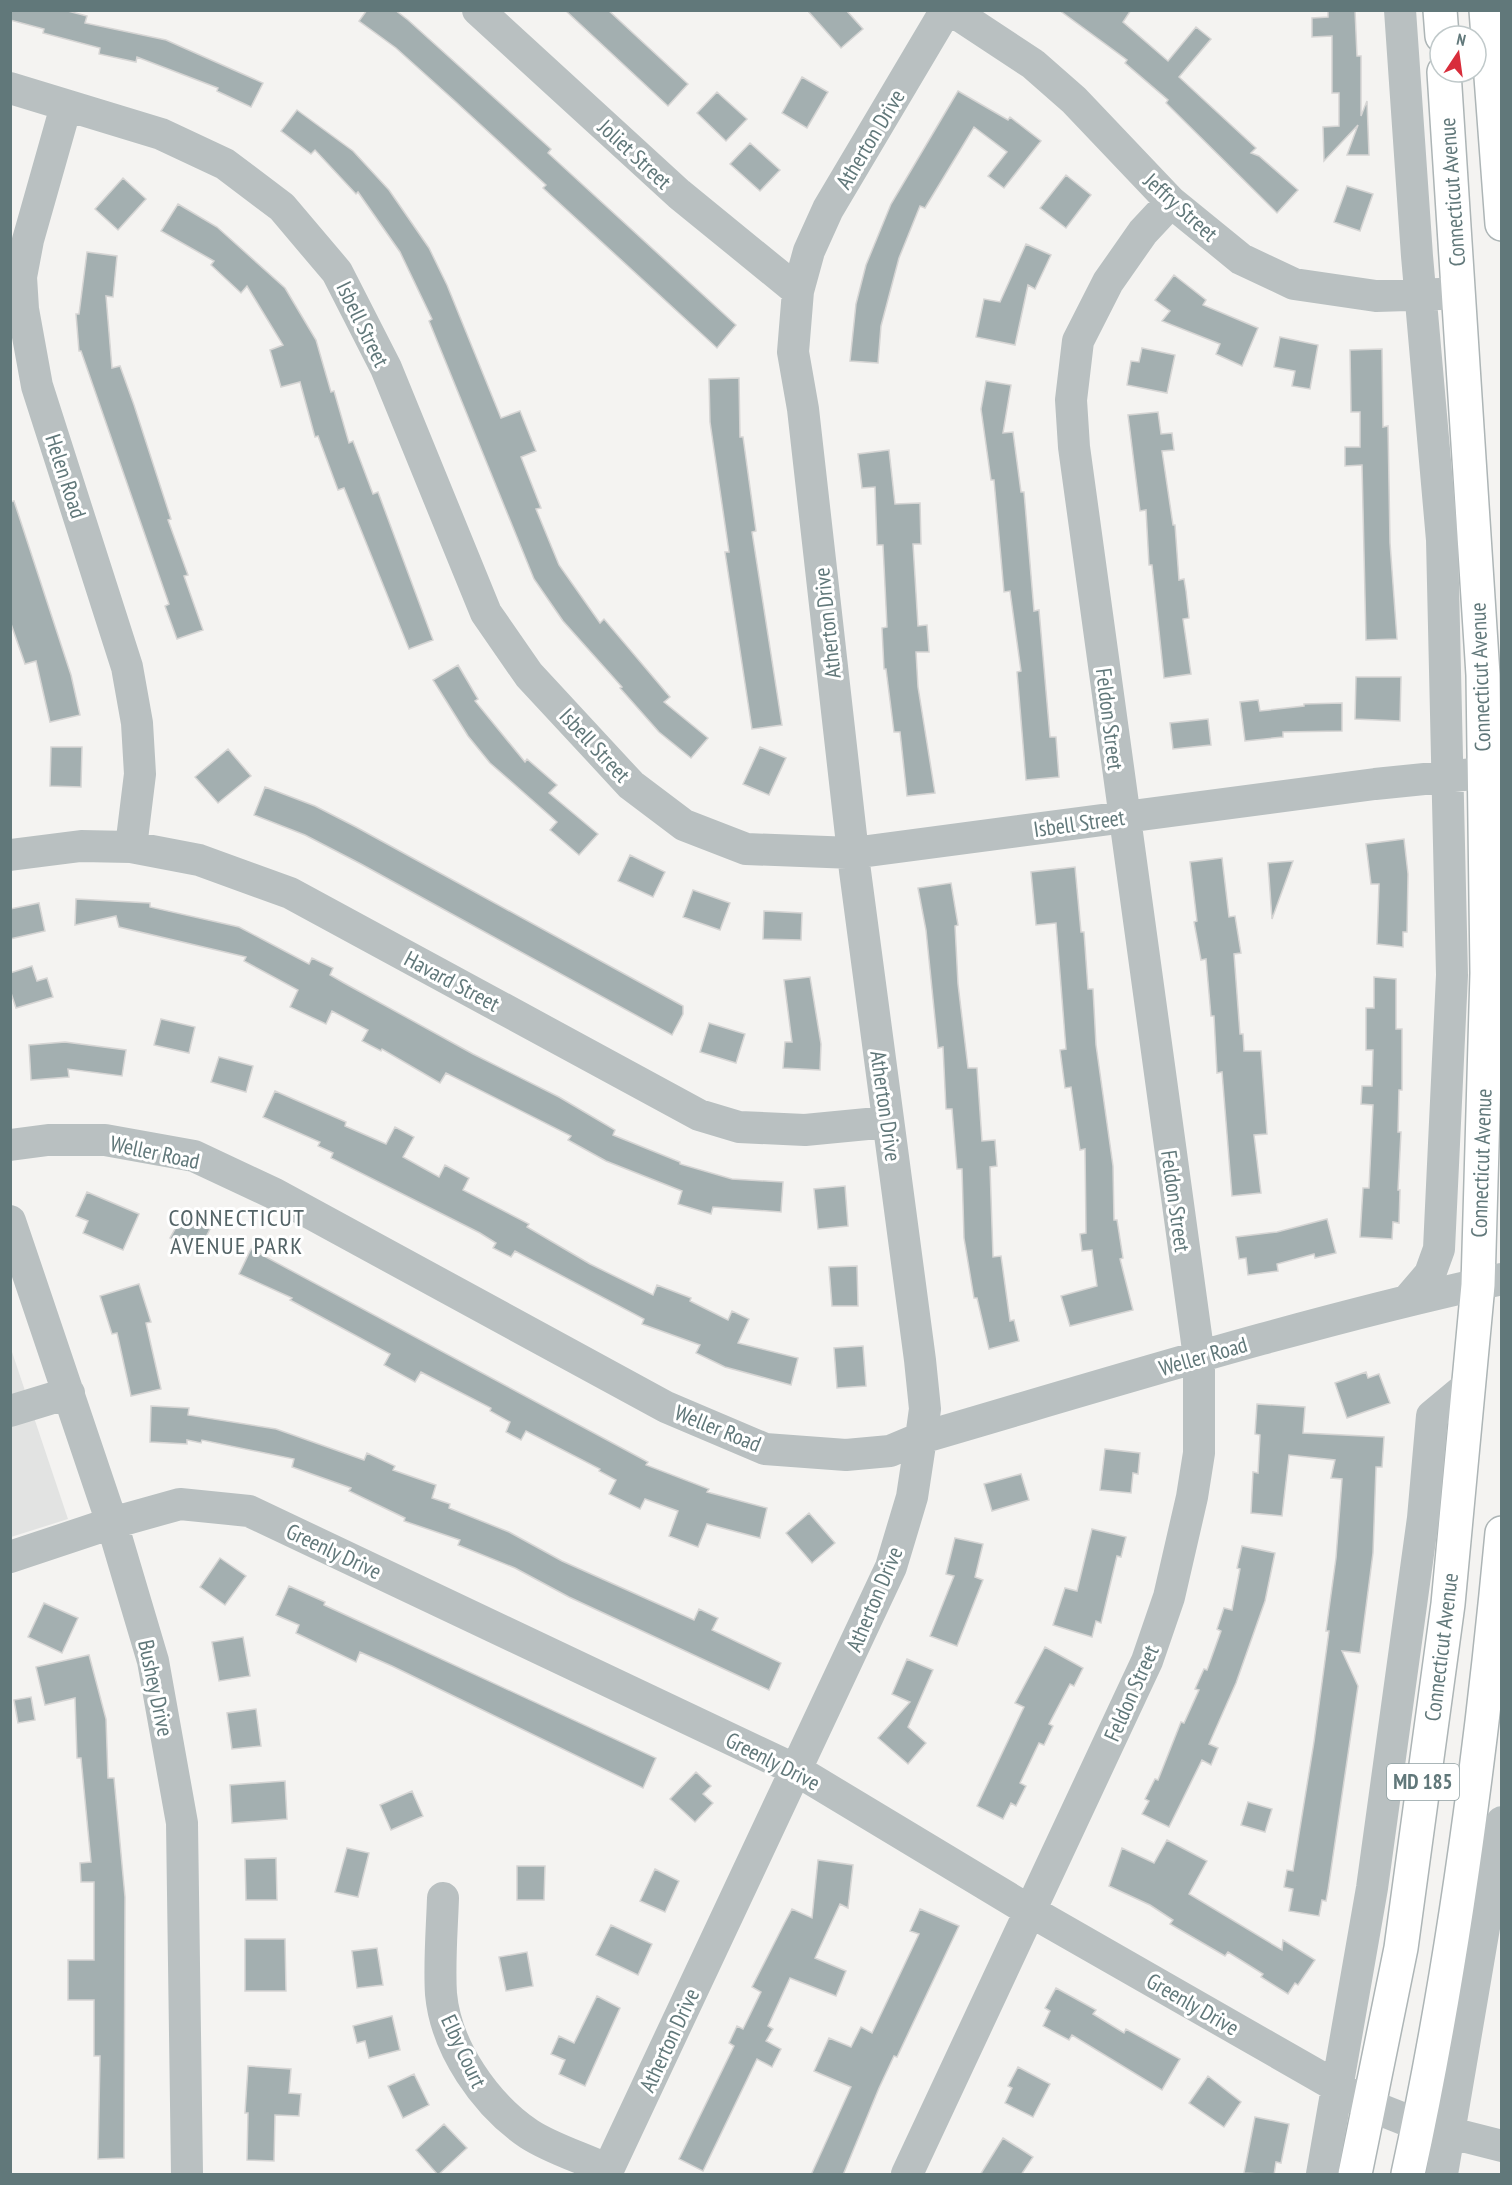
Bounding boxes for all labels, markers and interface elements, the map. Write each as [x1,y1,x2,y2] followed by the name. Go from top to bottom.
[1428,24,1488,84] north arrow
[1455,29,1468,50] text: N
[829,84,911,194] street label: Atherton Drive
[592,112,677,195] street label: Joliet Street
[1433,117,1471,267] street label: Connecticut Avenue
[1138,166,1224,247] street label: Jeffry Street
[330,277,396,371] street label: Isbell Street
[39,430,93,522] street label: Helen Road
[807,566,847,680] street label: Atherton Drive
[1463,602,1497,752] street label: Connecticut Avenue
[1090,667,1130,771] street label: Feldon Street
[554,702,636,788] street label: Isbell Street
[1032,803,1126,843] street label: Isbell Street
[400,944,504,1018] street label: Havard Street
[864,1049,908,1163] street label: Atherton Drive
[1464,1088,1498,1238] street label: Connecticut Avenue
[108,1129,202,1175] street label: Weller Road
[1155,1148,1197,1254] street label: Feldon Street
[168,1202,306,1261] district label: CONNECTICUT AVENUE PARK
[1156,1330,1250,1382] street label: Weller Road
[671,1398,765,1458] street label: Weller Road
[282,1517,386,1585] street label: Greenly Drive
[839,1542,909,1656] street label: Atherton Drive
[1418,1571,1464,1723] street label: Connecticut Avenue
[132,1637,180,1739] street label: Bushey Drive
[1097,1641,1165,1745] street label: Feldon Street
[721,1725,825,1797] street label: Greenly Drive
[1387,1764,1459,1800] road number: MD 185
[1142,1966,1244,2042] street label: Greenly Drive
[633,1984,705,2096] street label: Atherton Drive
[435,2010,493,2092] street label: Elby Court

